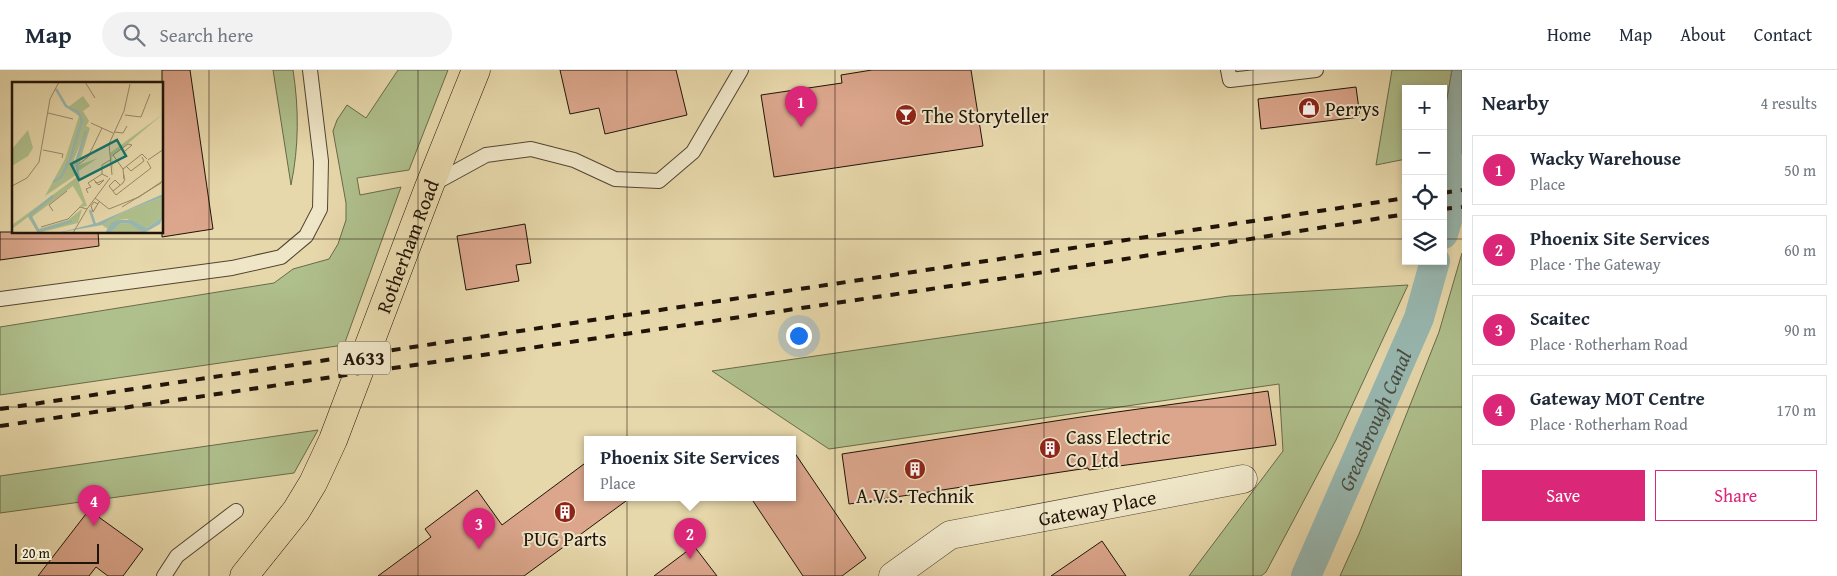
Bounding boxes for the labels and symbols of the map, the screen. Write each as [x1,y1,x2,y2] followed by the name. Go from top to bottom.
[12,82,164,234] inset map
[785,86,817,127] pin: 1
[1325,94,1380,123] place label: Perrys
[1297,96,1321,120] shop icon: Perrys
[922,101,1049,130] place label: The Storyteller
[894,103,918,127] bar icon: The Storyteller
[368,174,445,317] street label: Rotherham Road
[786,323,812,349] your location
[338,342,390,374] road number: A633
[1330,345,1419,496] water label: Greasbrough Canal
[1066,422,1171,474] place label: Cass Electric Co Ltd
[1038,436,1062,460] building icon: Cass Electric Co Ltd
[903,457,927,481] building icon: A.V.S. Technik
[856,481,975,510] place label: A.V.S. Technik
[1036,481,1159,532] street label: Gateway Place
[78,485,110,526] pin: 4
[553,500,577,524] building icon: PUG Parts
[463,508,495,549] pin: 3
[674,518,706,559] pin: 2
[523,524,607,553] place label: PUG Parts
[15,541,99,564] scale bar

